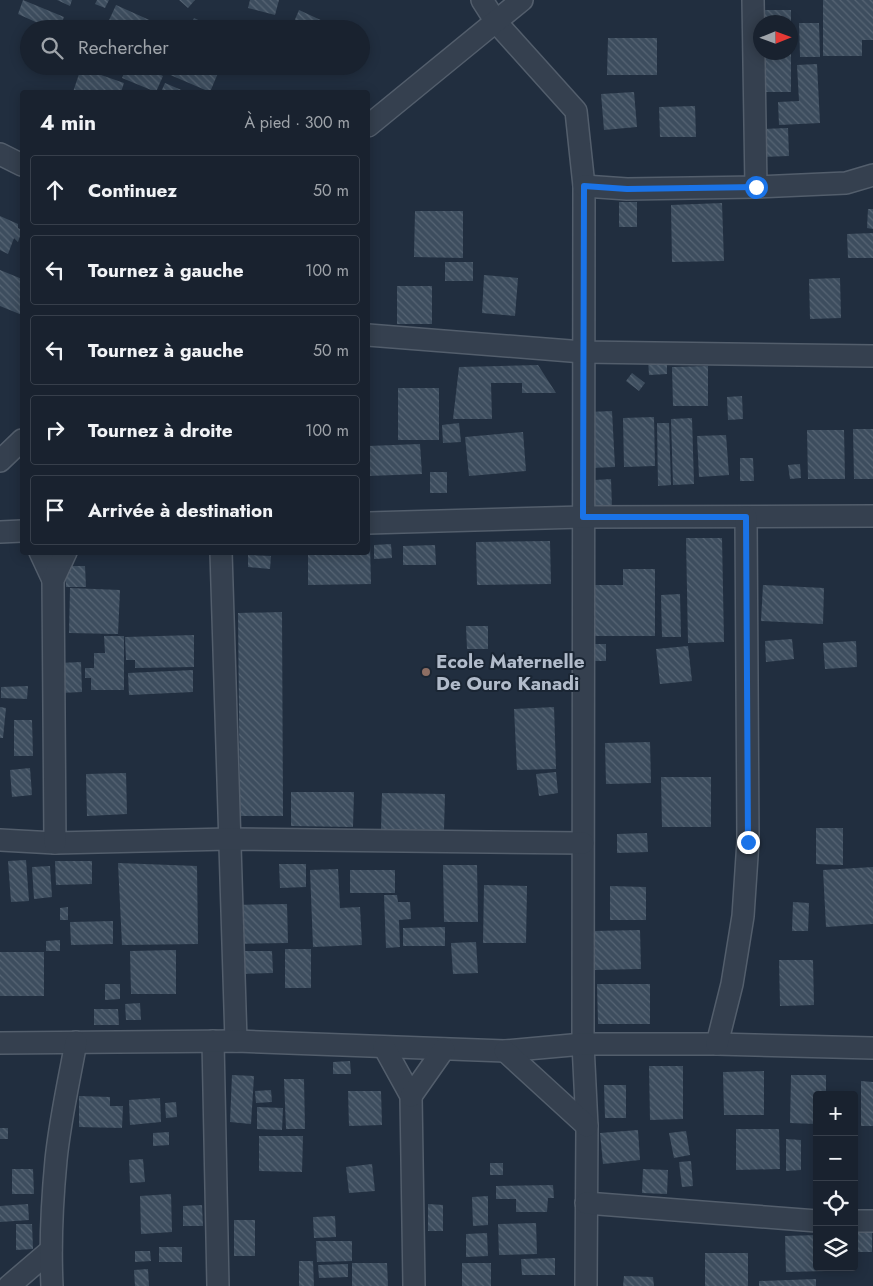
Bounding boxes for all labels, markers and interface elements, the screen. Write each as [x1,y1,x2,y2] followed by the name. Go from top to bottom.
[753,15,798,60] north arrow
[20,20,370,75] search box
[38,34,66,62] icon: search
[78,34,169,61] text: Rechercher
[40,108,96,138] text: 4 min
[244,111,350,134] text: À pied · 300 m
[41,176,69,204] icon: ahead
[745,176,768,199] route start
[88,177,177,204] text: Continuez
[313,179,349,202] text: 50 m
[41,256,69,284] icon: left
[88,257,244,284] text: Tournez à gauche
[305,259,349,282] text: 100 m
[41,336,69,364] icon: left
[88,337,244,364] text: Tournez à gauche
[313,339,349,362] text: 50 m
[41,416,69,444] icon: right
[88,417,233,444] text: Tournez à droite
[305,419,349,442] text: 100 m
[41,496,69,524] icon: arrive
[88,497,273,524] text: Arrivée à destination
[436,648,585,697] place label: Ecole Maternelle De Ouro Kanadi
[420,666,432,678] marker: Ecole Maternelle De Ouro Kanadi
[737,831,760,854] route end
[813,1091,858,1271] map controls
[813,1091,858,1136] button: +
[813,1136,858,1181] button: −
[813,1181,858,1226] button: locate
[813,1226,858,1271] button: layers

